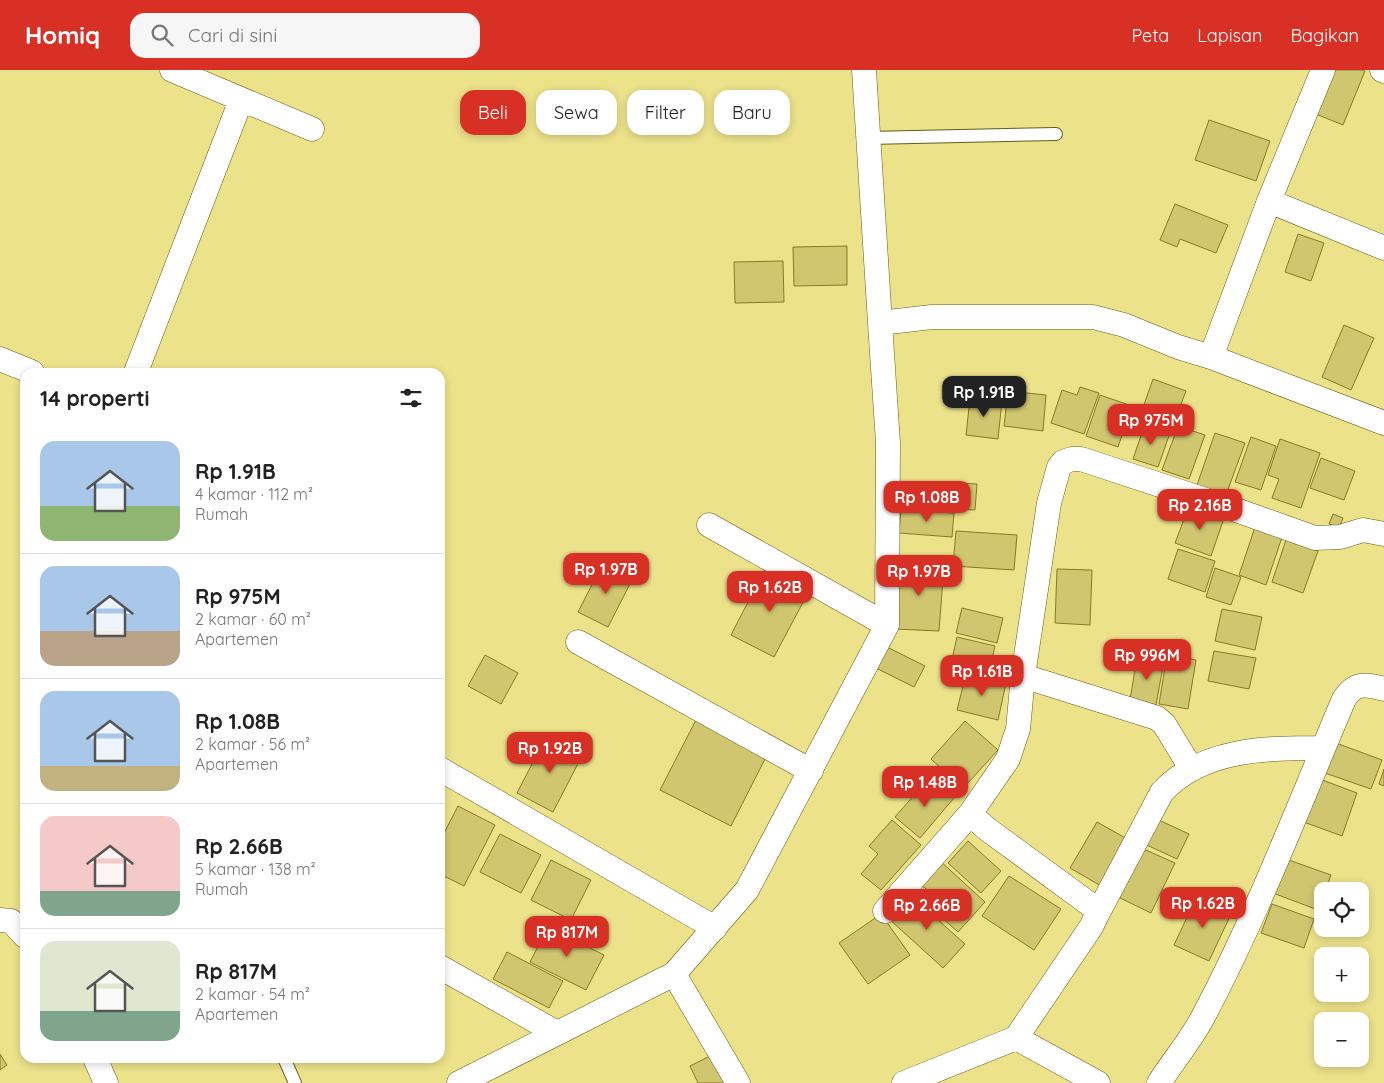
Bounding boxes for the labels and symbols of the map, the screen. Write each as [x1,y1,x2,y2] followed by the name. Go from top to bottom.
[932,376,1036,418] pin: Rp 1.91B
[1105,404,1197,446] pin: Rp 975M
[875,480,979,523] pin: Rp 1.08B
[1148,488,1252,531] pin: Rp 2.16B
[554,552,658,595] pin: Rp 1.97B
[867,554,971,597] pin: Rp 1.97B
[718,570,822,613] pin: Rp 1.62B
[1101,638,1193,681] pin: Rp 996M
[930,654,1034,697] pin: Rp 1.61B
[498,732,602,774] pin: Rp 1.92B
[873,766,977,808] pin: Rp 1.48B
[1151,886,1255,929] pin: Rp 1.62B
[875,888,979,931] pin: Rp 2.66B
[521,916,613,958] pin: Rp 817M

